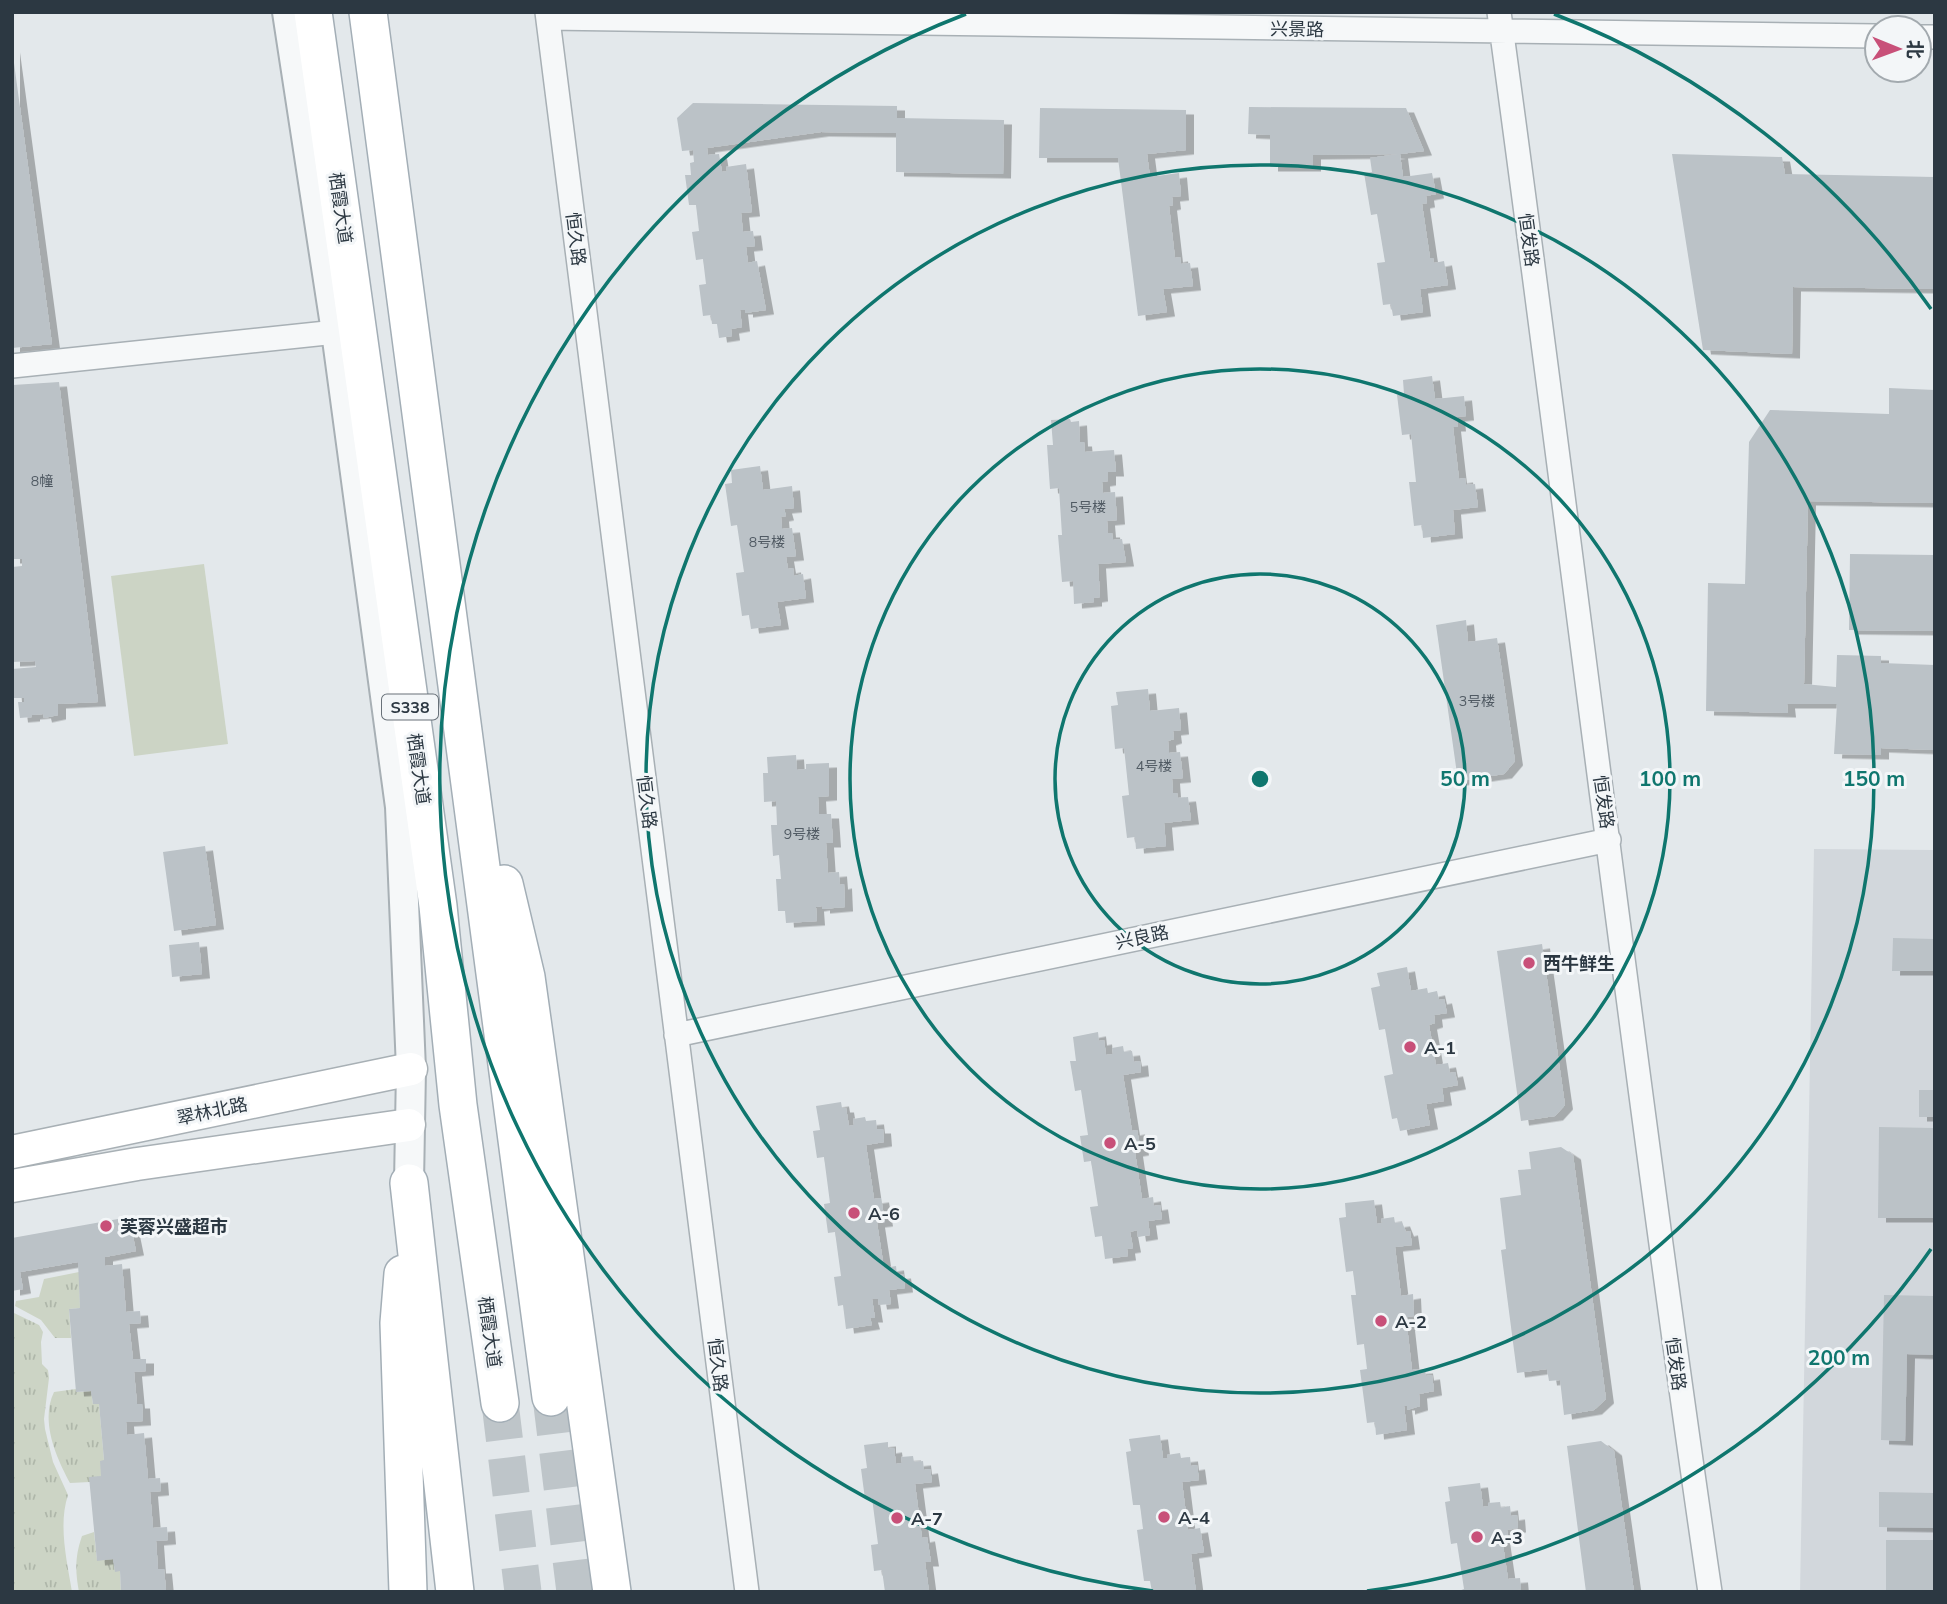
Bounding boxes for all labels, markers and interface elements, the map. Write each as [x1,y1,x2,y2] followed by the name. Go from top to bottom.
[1863,14,1933,84] north arrow
[1270,17,1324,41] street label: 兴景路
[1903,40,1927,59] text: 北
[325,171,357,245] street label: 栖霞大道
[561,211,591,267] street label: 恒久路
[1514,212,1544,268] street label: 恒发路
[31,472,53,490] house number: 8幢
[1070,498,1106,516] house number: 5号楼
[749,533,785,551] house number: 8号楼
[1459,692,1495,710] house number: 3号楼
[382,694,438,720] road number: S338
[403,732,435,806] street label: 栖霞大道
[1136,757,1172,775] house number: 4号楼
[1440,765,1490,791] text: 50 m
[1639,765,1701,791] text: 100 m
[1843,765,1905,791] text: 150 m
[1248,767,1272,791] centre of rings
[632,774,662,830] street label: 恒久路
[1589,774,1619,830] street label: 恒发路
[784,825,820,843] house number: 9号楼
[1113,920,1171,954] street label: 兴良路
[1543,952,1615,975] place label: 西牛鲜生
[1521,955,1537,971] marker: 西牛鲜生
[1424,1036,1456,1059] place label: A-1
[1402,1039,1418,1055] marker: A-1
[174,1092,250,1130] street label: 翠林北路
[1124,1132,1156,1155] place label: A-5
[1102,1135,1118,1151] marker: A-5
[868,1202,900,1225] place label: A-6
[846,1205,862,1221] marker: A-6
[120,1215,228,1238] place label: 芙蓉兴盛超市
[98,1218,114,1234] marker: 芙蓉兴盛超市
[474,1295,506,1369] street label: 栖霞大道
[1395,1310,1427,1333] place label: A-2
[1373,1313,1389,1329] marker: A-2
[1661,1336,1691,1392] street label: 恒发路
[703,1337,733,1393] street label: 恒久路
[1808,1344,1870,1370] text: 200 m
[1178,1506,1210,1529] place label: A-4
[911,1507,943,1530] place label: A-7
[1156,1509,1172,1525] marker: A-4
[889,1510,905,1526] marker: A-7
[1491,1526,1523,1549] place label: A-3
[1469,1529,1485,1545] marker: A-3

